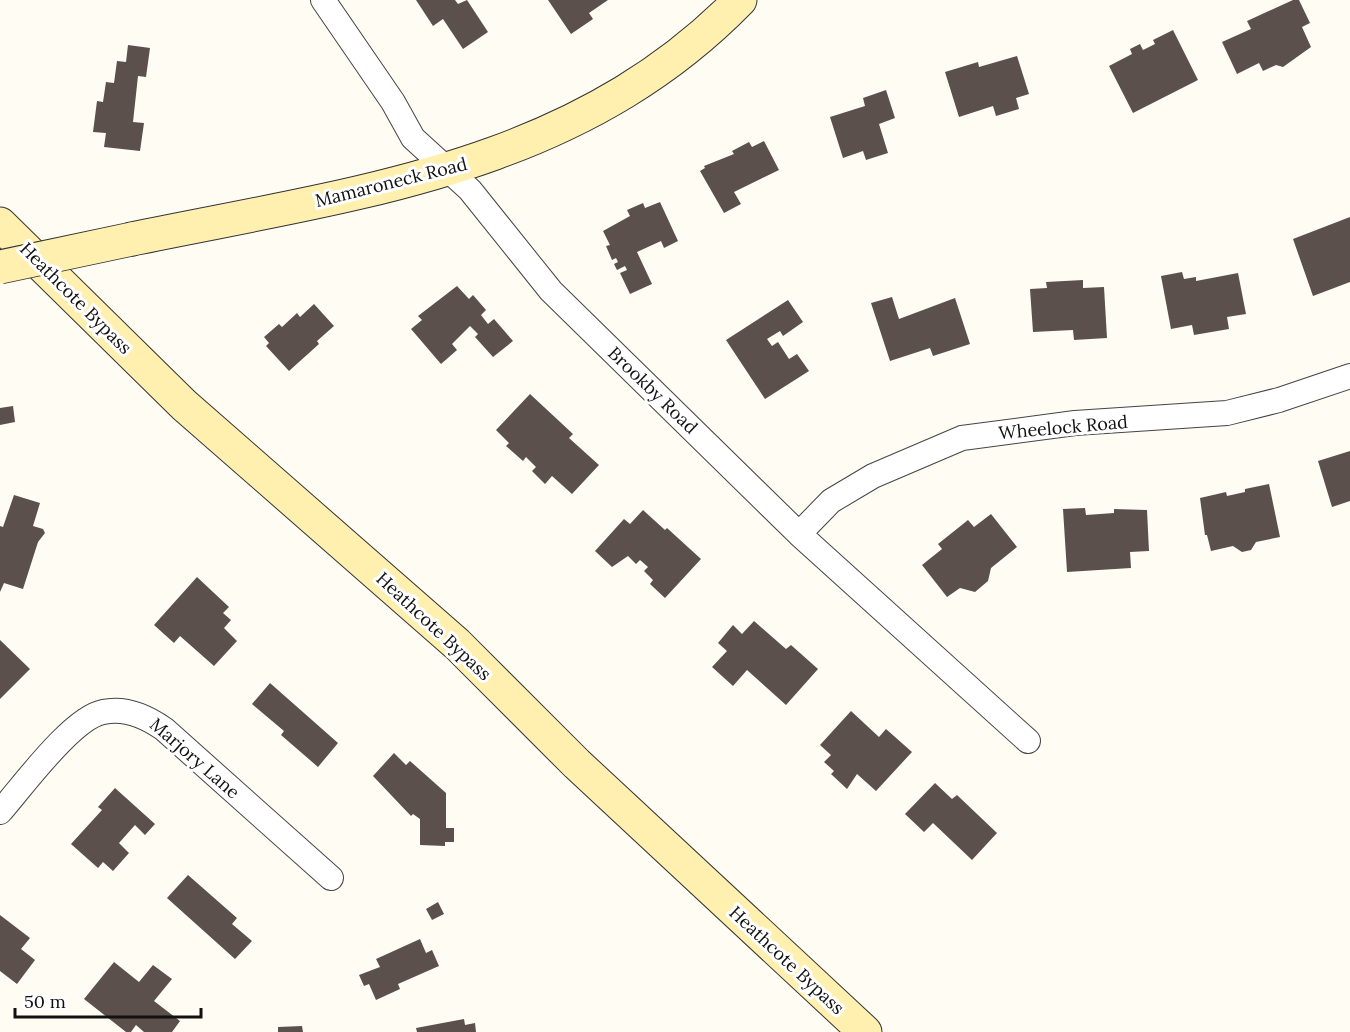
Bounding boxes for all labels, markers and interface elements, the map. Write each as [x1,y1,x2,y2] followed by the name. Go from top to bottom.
[313,152,470,212] street label: Mamaroneck Road
[15,237,137,359] street label: Heathcote Bypass
[603,342,703,439] street label: Brookby Road
[997,410,1129,444] street label: Wheelock Road
[372,567,496,685] street label: Heathcote Bypass
[145,713,245,804] street label: Marjory Lane
[725,901,849,1019] street label: Heathcote Bypass
[15,981,201,1019] scale bar
[24,990,66,1013] text: 50 m

